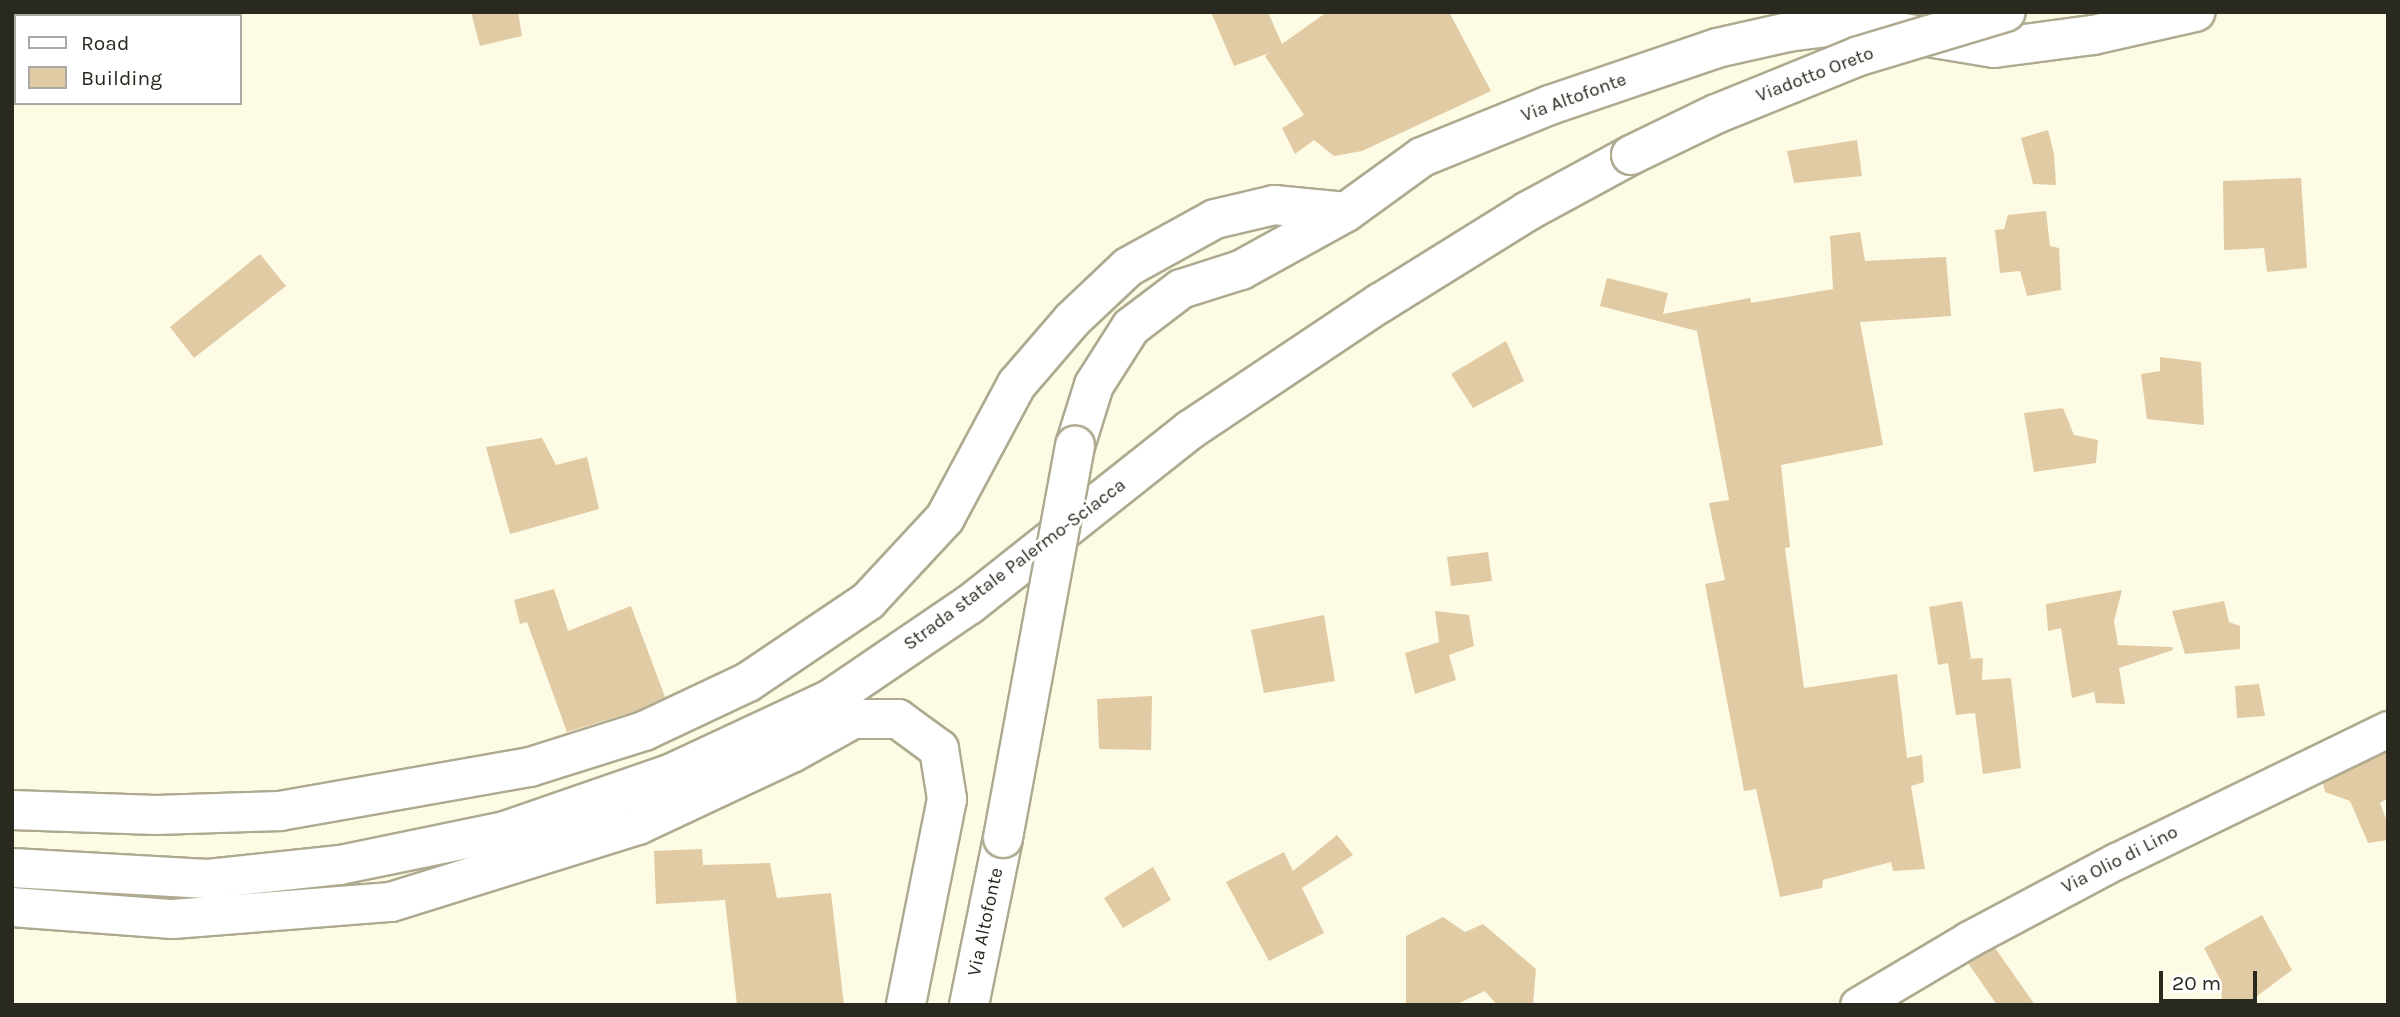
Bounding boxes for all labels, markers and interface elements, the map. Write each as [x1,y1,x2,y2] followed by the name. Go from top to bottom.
[14,14,242,105] legend
[81,31,129,55] text: Road
[1753,42,1877,108] street label: Viadotto Oreto
[81,66,162,90] text: Building
[1518,68,1630,128] street label: Via Altofonte
[899,474,1131,656] street label: Strada statale Palermo-Sciacca
[2058,821,2182,899] street label: Via Olio di Lino
[963,866,1009,978] street label: Via Altofonte
[2162,958,2260,1002] scale bar
[2172,971,2221,995] text: 20 m

